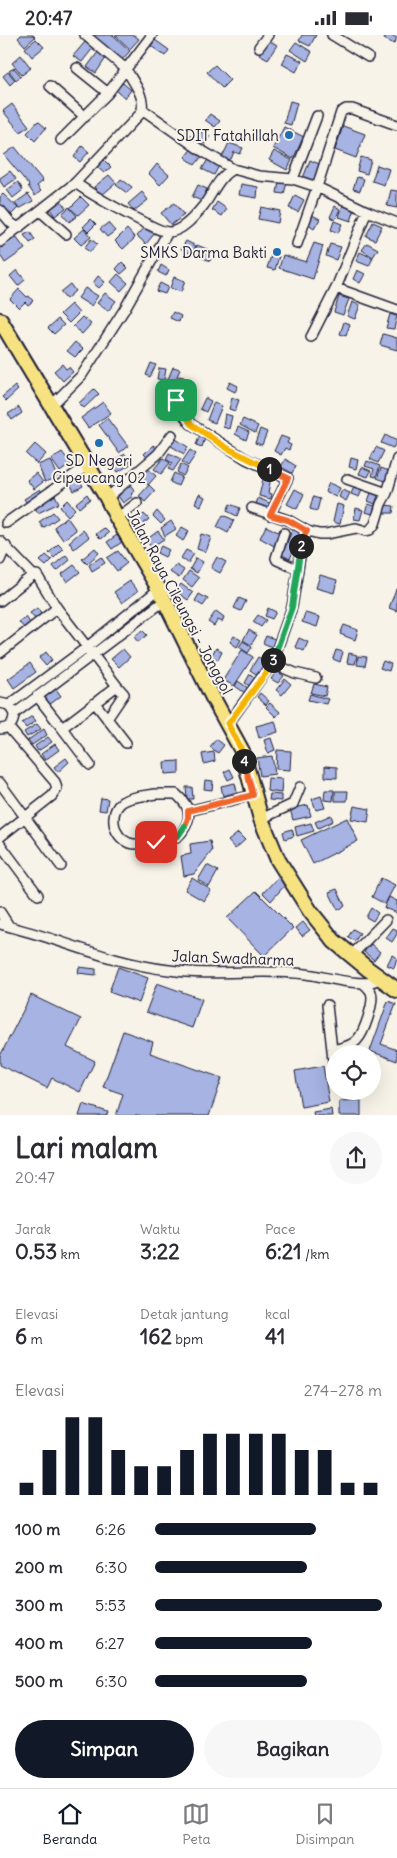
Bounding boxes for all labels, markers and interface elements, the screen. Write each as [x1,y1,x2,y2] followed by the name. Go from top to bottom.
[25,6,72,30] text: 20:47
[176,126,279,145] place label: SDIT Fatahillah
[283,129,295,141] marker: SDIT Fatahillah
[140,243,267,262] place label: SMKS Darma Bakti
[271,246,283,258] marker: SMKS Darma Bakti
[155,379,197,421] pin
[162,386,190,414] icon: arrive
[93,437,105,449] marker: SD Negeri Cipeucang 02
[52,451,146,487] place label: SD Negeri Cipeucang 02
[256,457,282,481] pin: 1
[267,460,272,478] text: 1
[123,506,237,698] street label: Jalan Raya Cileungsi - Jonggol
[288,533,314,559] pin: 2
[298,537,305,555] text: 2
[260,647,286,673] pin: 3
[270,651,277,669] text: 3
[232,749,256,773] pin: 4
[240,752,249,770] text: 4
[135,821,177,863] pin
[142,828,170,856] icon: check
[171,946,295,970] street label: Jalan Swadharma
[326,1045,381,1100] map controls
[326,1045,381,1100] button: locate
[15,1130,158,1166] text: Lari malam
[330,1132,382,1184] button: share
[15,1167,55,1187] text: 20:47
[15,1220,51,1238] text: Jarak
[140,1220,180,1238] text: Waktu
[265,1220,295,1238] text: Pace
[15,1238,57,1265] text: 0.53
[140,1238,180,1265] text: 3:22
[265,1238,302,1265] text: 6:21
[57,1245,80,1263] text: km
[302,1245,330,1263] text: /km
[15,1305,58,1323] text: Elevasi
[140,1305,229,1323] text: Detak jantung
[265,1305,290,1323] text: kcal
[15,1323,27,1350] text: 6
[140,1323,172,1350] text: 162
[265,1323,285,1350] text: 41
[27,1330,43,1348] text: m
[172,1330,203,1348] text: bpm
[15,1380,64,1400] text: Elevasi
[304,1380,382,1400] text: 274–278 m
[15,1519,60,1539] text: 100 m
[95,1519,126,1539] text: 6:26
[15,1557,63,1577] text: 200 m
[95,1557,127,1577] text: 6:30
[15,1595,63,1615] text: 300 m
[95,1595,126,1615] text: 5:53
[15,1633,63,1653] text: 400 m
[95,1633,124,1653] text: 6:27
[15,1671,63,1691] text: 500 m
[95,1671,127,1691] text: 6:30
[15,1720,194,1778] button: Simpan
[204,1720,382,1778] button: Bagikan
[43,1800,97,1848] tab: Beranda
[182,1800,210,1848] tab: Peta
[295,1800,354,1848] tab: Disimpan

